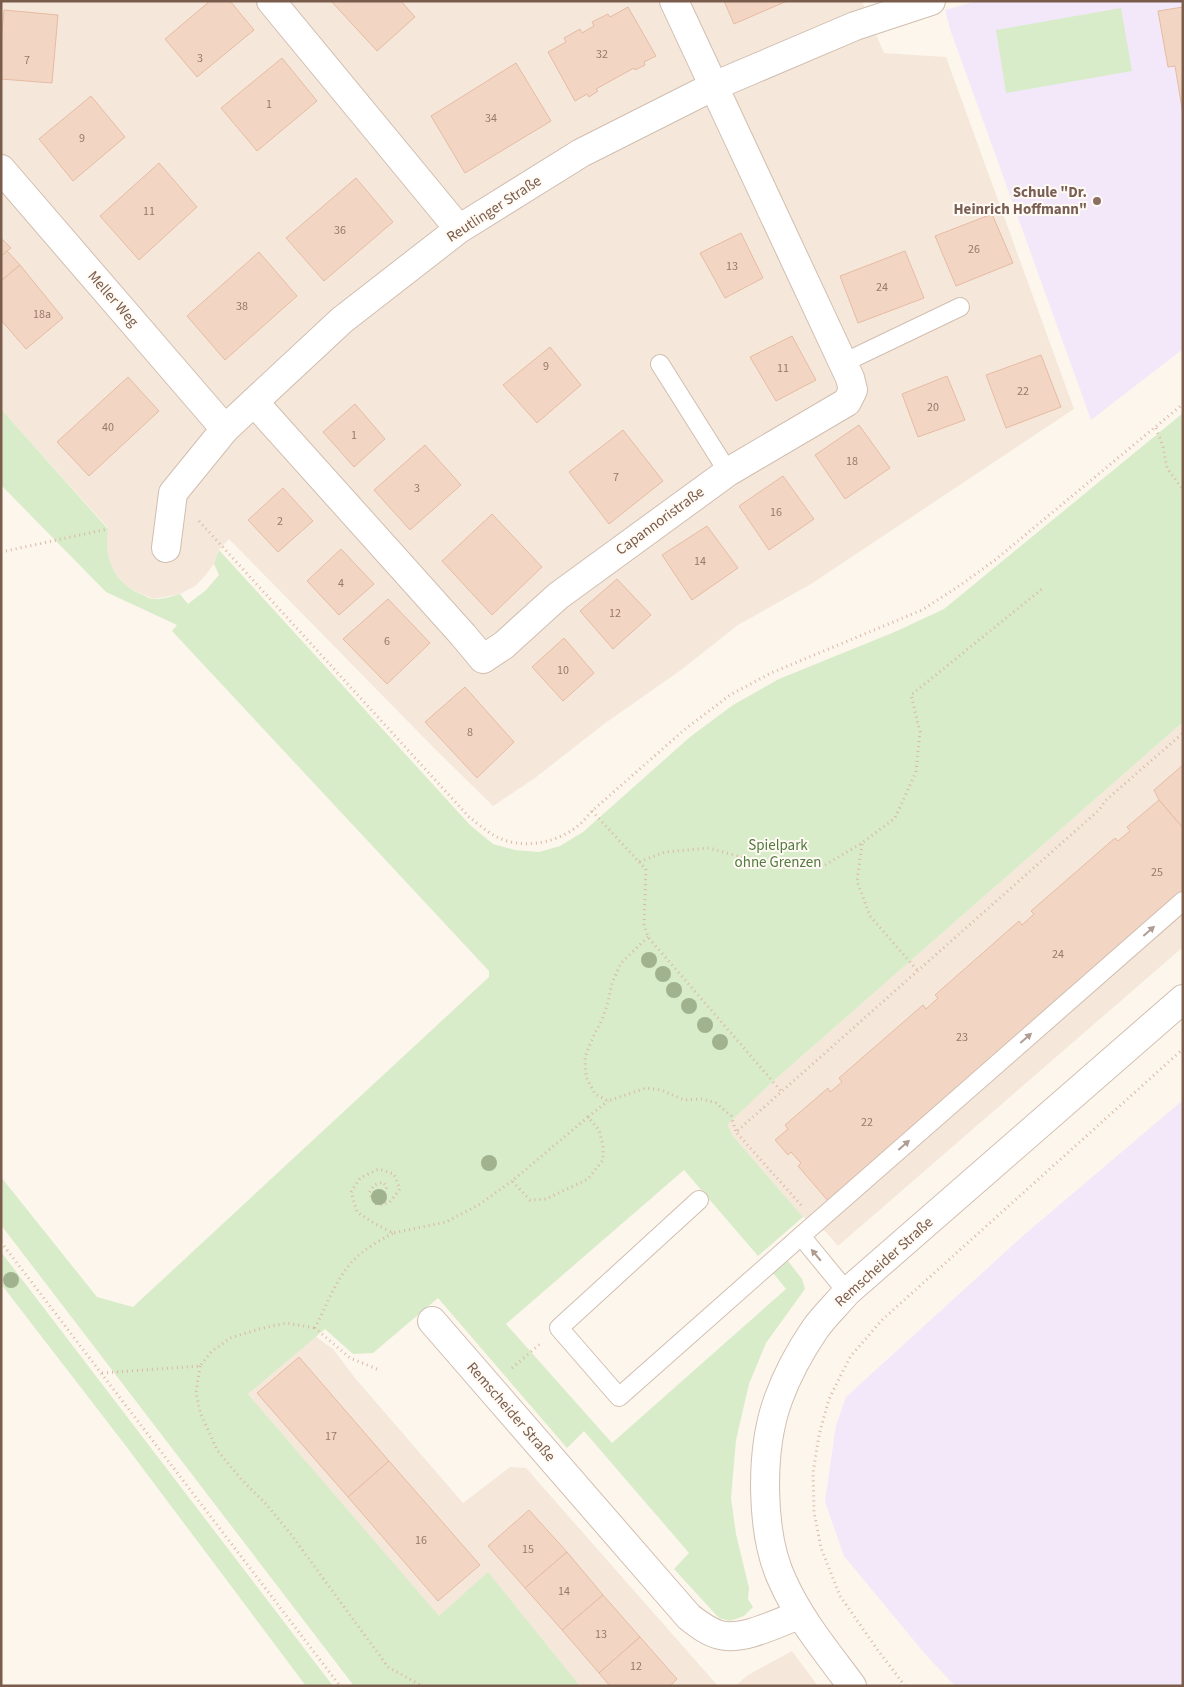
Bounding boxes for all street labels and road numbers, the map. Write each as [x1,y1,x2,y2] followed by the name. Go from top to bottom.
[443,171,545,247] street label: Reutlinger Straße
[83,266,144,332] street label: Meller Weg
[611,482,709,560] street label: Capannoristraße
[830,1212,938,1312] street label: Remscheider Straße
[462,1358,560,1466] street label: Remscheider Straße

